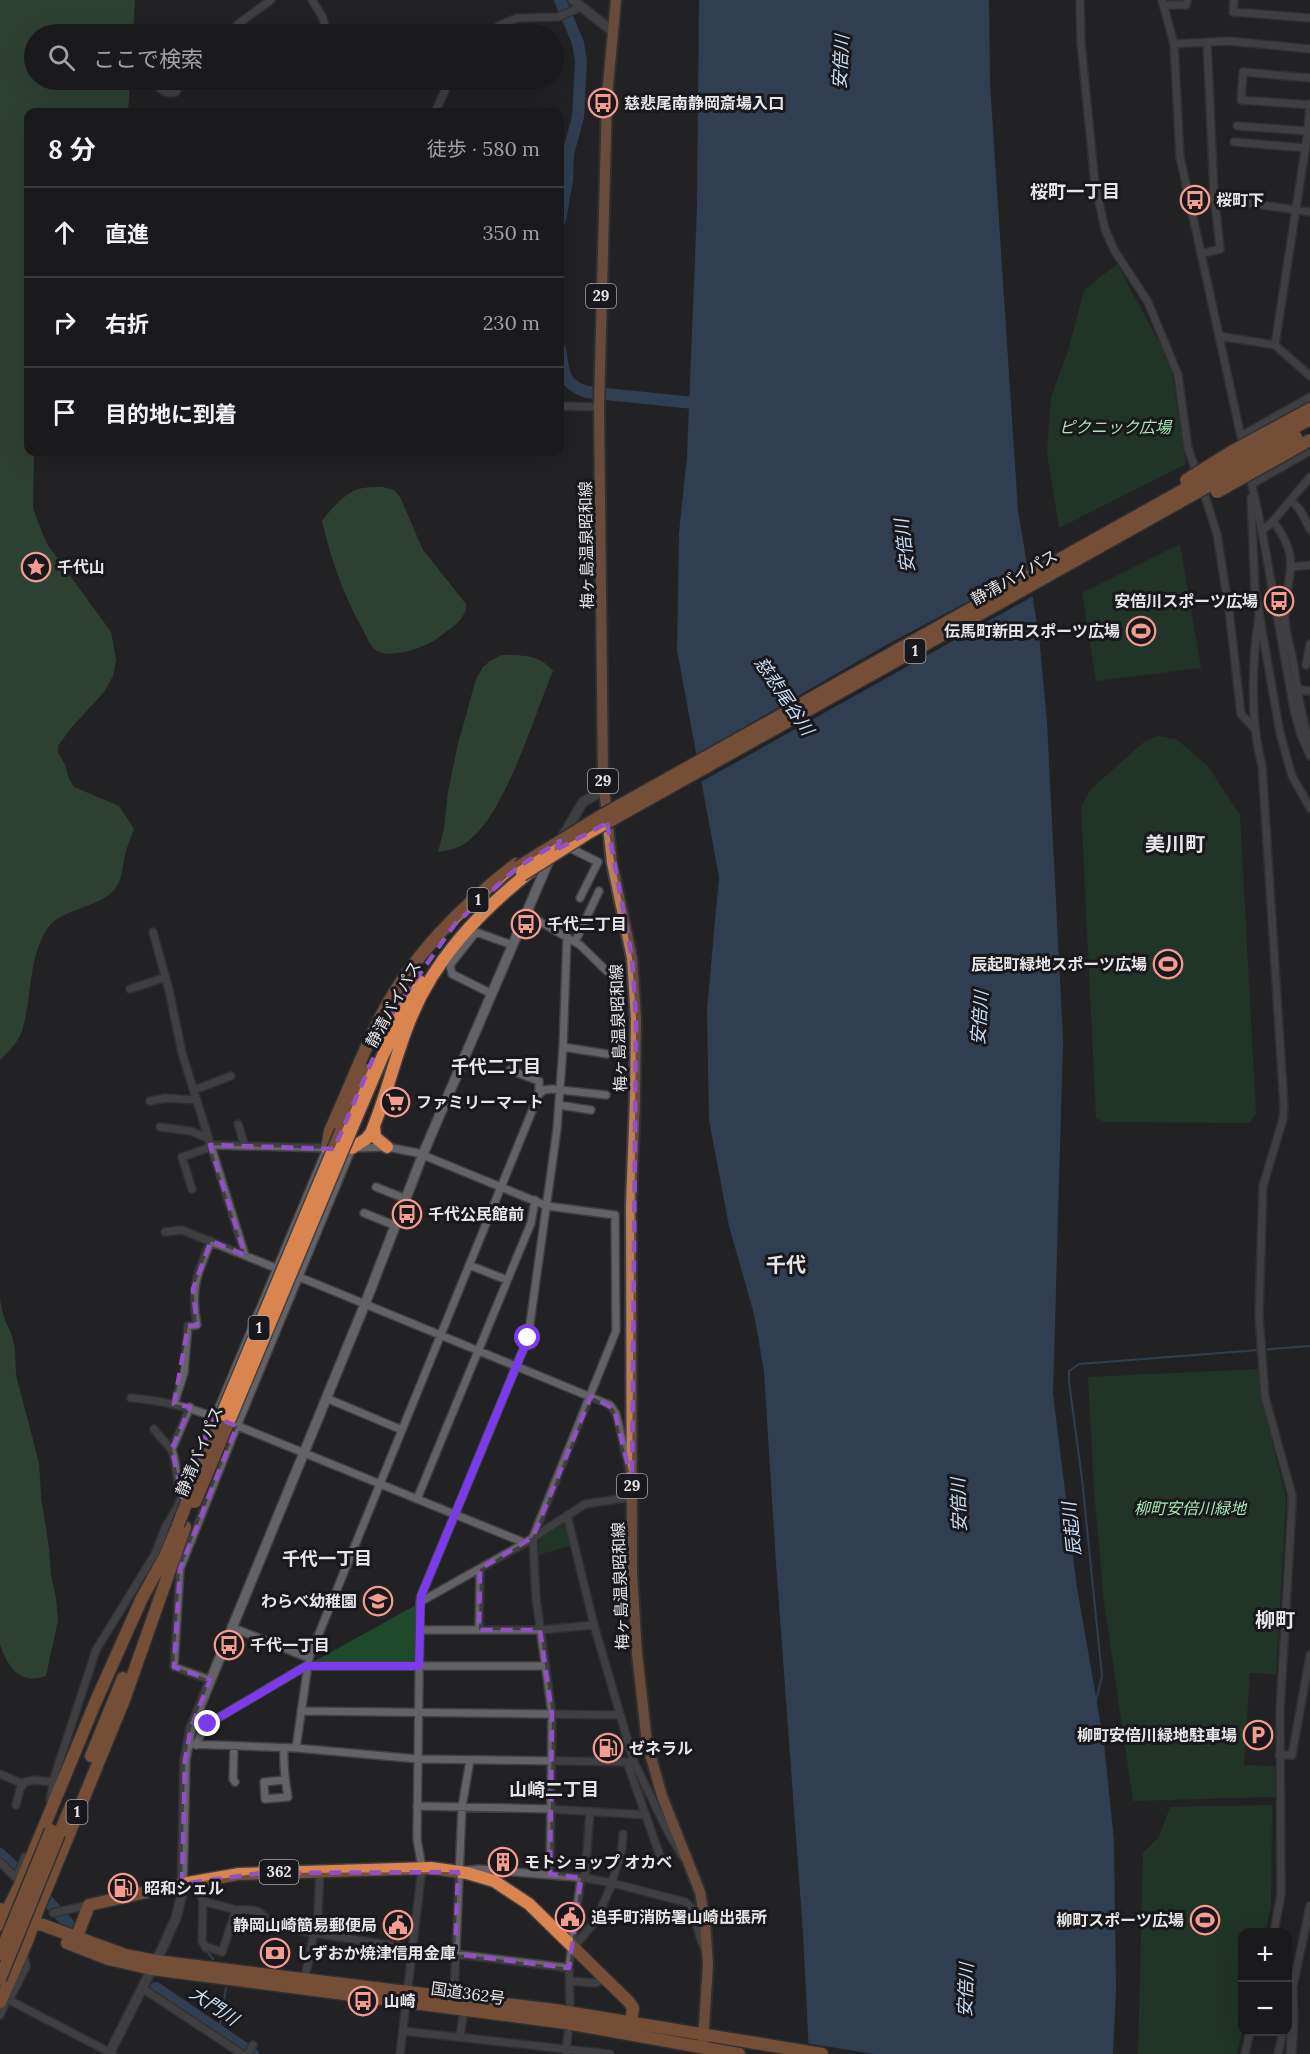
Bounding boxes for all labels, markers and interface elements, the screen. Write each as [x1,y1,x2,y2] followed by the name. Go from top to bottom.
[24,24,564,90] search box
[828,32,854,90] water label: 安倍川
[45,41,78,74] icon: search
[93,45,203,73] text: ここで検索
[587,87,619,119] bus stop icon: 慈悲尾南静岡斎場入口
[624,93,784,113] place label: 慈悲尾南静岡斎場入口
[48,133,96,166] text: 8 分
[427,136,540,161] text: 徒歩 · 580 m
[1030,180,1120,203] district label: 桜町一丁目
[1179,184,1211,216] bus stop icon: 桜町下
[1216,190,1264,210] place label: 桜町下
[48,216,81,249] icon: ahead
[105,220,149,248] text: 直進
[482,220,540,245] text: 350 m
[586,284,616,308] road number: 29
[48,306,81,339] icon: right
[105,310,149,338] text: 右折
[483,310,540,335] text: 230 m
[48,396,81,429] icon: arrive
[105,400,237,428] text: 目的地に到着
[1059,417,1173,437] park label: ピクニック広場
[575,481,597,609] street label: 梅ヶ島温泉昭和線
[890,516,919,574] water label: 安倍川
[967,545,1061,609] street label: 静清バイパス
[20,551,52,583] place icon: 千代山
[57,557,105,577] place label: 千代山
[1263,585,1295,617] bus stop icon: 安倍川スポーツ広場
[1114,591,1258,611] place label: 安倍川スポーツ広場
[1125,615,1157,647] sports icon: 伝馬町新田スポーツ広場
[943,621,1120,641] place label: 伝馬町新田スポーツ広場
[904,639,926,663] road number: 1
[750,652,820,741] water label: 慈悲尾谷川
[588,769,618,793] road number: 29
[1145,831,1205,856] district label: 美川町
[468,888,488,912] road number: 1
[510,908,542,940] bus stop icon: 千代二丁目
[547,914,627,934] place label: 千代二丁目
[1152,948,1184,980] sports icon: 辰起町緑地スポーツ広場
[971,954,1147,974] place label: 辰起町緑地スポーツ広場
[361,957,425,1051] street label: 静清バイパス
[606,964,630,1092] street label: 梅ヶ島温泉昭和線
[966,988,993,1046] water label: 安倍川
[451,1055,541,1078] district label: 千代二丁目
[379,1086,411,1118] supermarket icon: ファミリーマート
[416,1092,544,1112] place label: ファミリーマート
[391,1198,423,1230] bus stop icon: 千代公民館前
[428,1204,524,1224] place label: 千代公民館前
[766,1252,806,1277] district label: 千代
[248,1316,270,1340] road number: 1
[514,1324,540,1350] route start
[171,1403,227,1499] street label: 静清バイパス
[617,1474,647,1498] road number: 29
[946,1476,971,1532] water label: 安倍川
[1134,1498,1248,1518] park label: 柳町安倍川緑地
[1057,1499,1086,1557] water label: 辰起川
[608,1522,632,1650] street label: 梅ヶ島温泉昭和線
[282,1547,372,1570] district label: 千代一丁目
[362,1585,394,1617] school or university icon: わらべ幼稚園
[261,1591,357,1611] place label: わらべ幼稚園
[1255,1607,1295,1632] district label: 柳町
[213,1629,245,1661] bus stop icon: 千代一丁目
[250,1635,330,1655] place label: 千代一丁目
[194,1710,220,1736] route end
[1242,1719,1274,1751] parking icon: 柳町安倍川緑地駐車場
[1077,1725,1237,1745] place label: 柳町安倍川緑地駐車場
[592,1732,624,1764] fuel station icon: ゼネラル
[629,1738,693,1758] place label: ゼネラル
[509,1778,599,1801] district label: 山崎二丁目
[66,1800,88,1824] road number: 1
[487,1846,519,1878] building icon: モトショップ オカベ
[524,1852,672,1872] place label: モトショップ オカベ
[260,1860,298,1884] road number: 362
[107,1872,139,1904] fuel station icon: 昭和シェル
[144,1878,224,1898] place label: 昭和シェル
[554,1901,586,1933] public building icon: 追手町消防署山崎出張所
[1189,1904,1221,1936] sports icon: 柳町スポーツ広場
[591,1907,767,1927] place label: 追手町消防署山崎出張所
[382,1909,414,1941] public building icon: 静岡山崎簡易郵便局
[1056,1910,1184,1930] place label: 柳町スポーツ広場
[233,1915,377,1935] place label: 静岡山崎簡易郵便局
[1238,1928,1292,2036] map controls
[1238,1928,1292,1982] button: +
[259,1937,291,1969] bank icon: しずおか焼津信用金庫
[296,1943,456,1963] place label: しずおか焼津信用金庫
[953,1961,978,2017] water label: 安倍川
[430,1978,506,2008] street label: 国道362号
[185,1981,245,2031] water label: 大門川
[1238,1982,1292,2036] button: −
[347,1985,379,2017] bus stop icon: 山崎
[384,1991,416,2011] place label: 山崎

